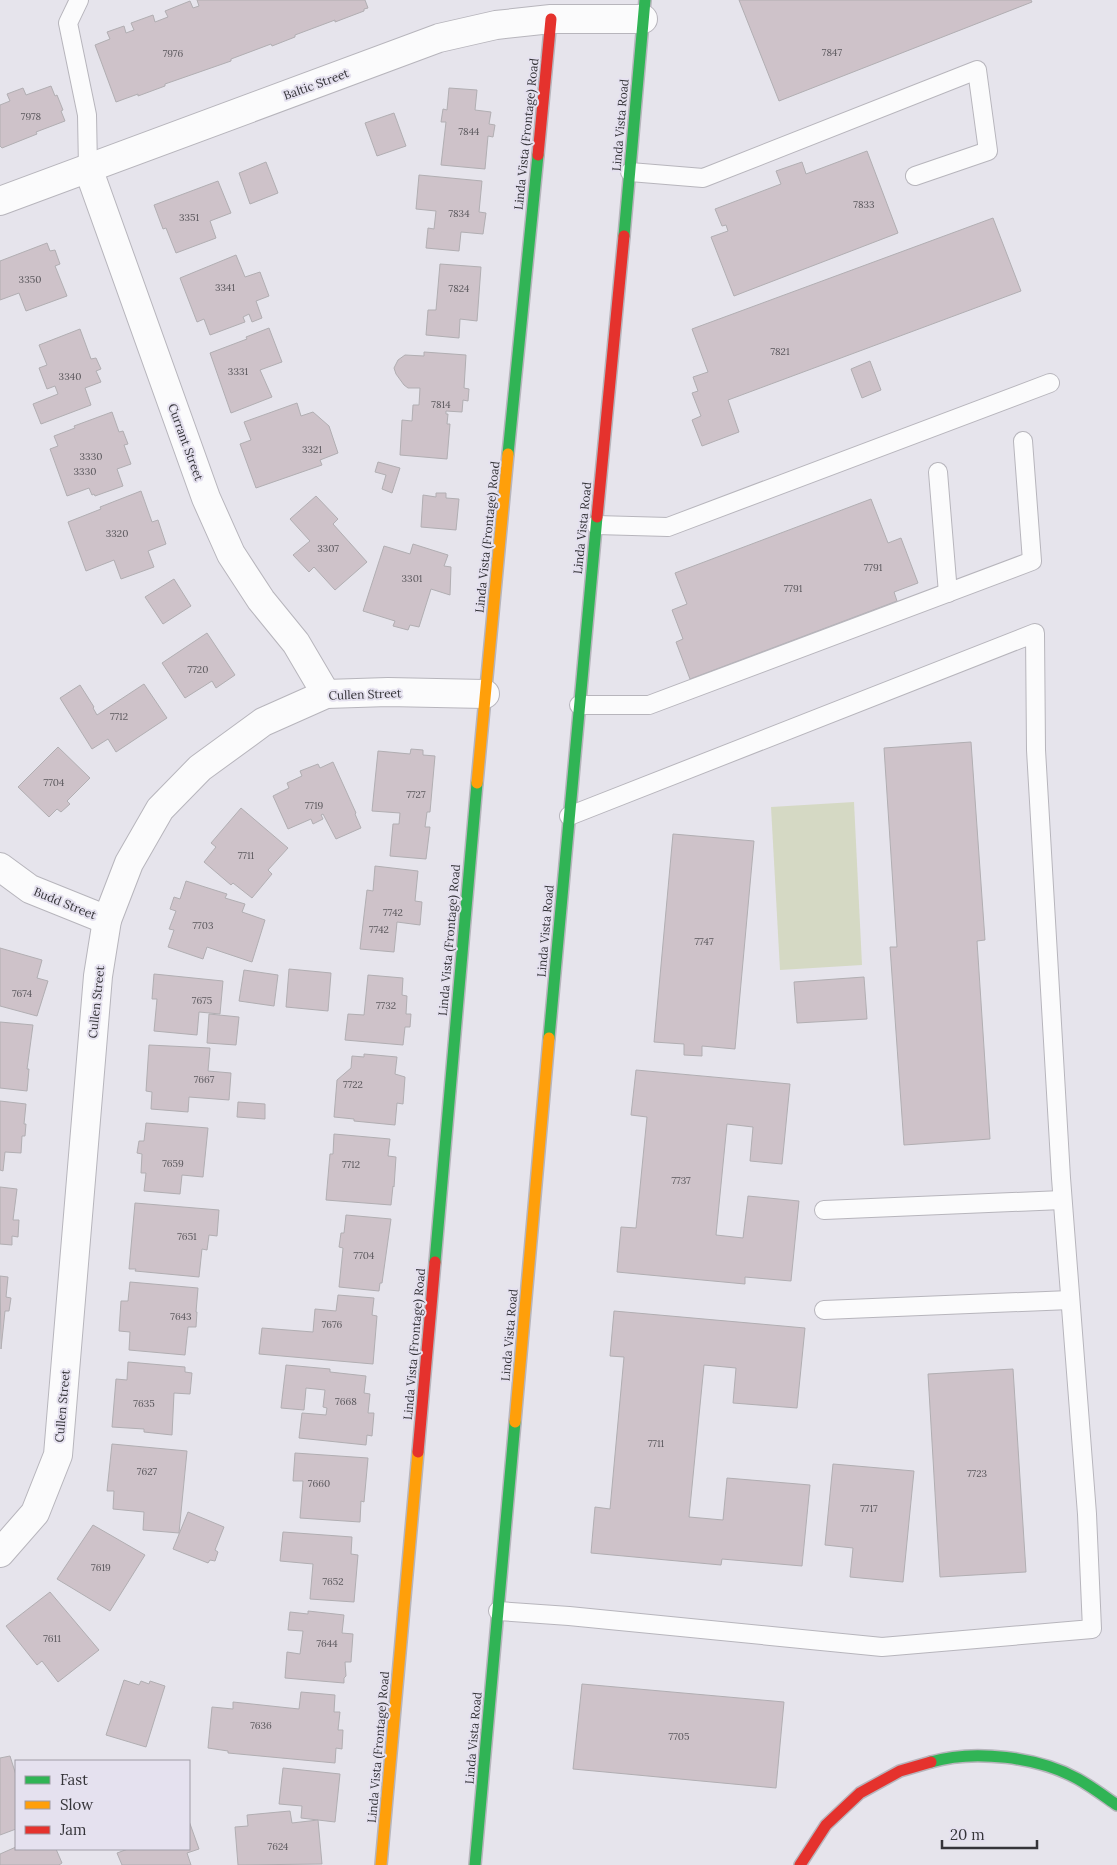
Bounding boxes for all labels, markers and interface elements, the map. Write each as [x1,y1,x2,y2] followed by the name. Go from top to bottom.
[822,46,843,59] house number: 7847
[163,47,183,60] house number: 7976
[511,57,542,211] street label: Linda Vista (Frontage) Road
[281,65,351,103] street label: Baltic Street
[608,78,632,172] street label: Linda Vista Road
[21,110,42,123] house number: 7978
[458,125,480,138] house number: 7844
[853,198,875,211] house number: 7833
[448,207,470,220] house number: 7834
[179,211,199,224] house number: 3351
[19,273,41,286] house number: 3350
[215,281,235,294] house number: 3341
[449,282,470,295] house number: 7824
[770,345,790,358] house number: 7821
[228,365,249,378] house number: 3331
[59,370,81,383] house number: 3340
[431,398,451,411] house number: 7814
[165,401,207,483] street label: Currant Street
[302,443,322,456] house number: 3321
[80,450,102,463] house number: 3330
[472,460,503,614] street label: Linda Vista (Frontage) Road
[74,465,96,478] house number: 3330
[570,481,594,575] street label: Linda Vista Road
[106,527,128,540] house number: 3320
[317,542,339,555] house number: 3307
[864,561,883,574] house number: 7791
[402,572,423,585] house number: 3301
[784,582,803,595] house number: 7791
[188,663,208,676] house number: 7720
[328,685,402,703] street label: Cullen Street
[110,710,128,723] house number: 7712
[44,776,65,789] house number: 7704
[406,788,426,801] house number: 7727
[305,799,324,812] house number: 7719
[238,849,255,862] house number: 7711
[435,863,464,1017] street label: Linda Vista (Frontage) Road
[32,884,99,922] street label: Budd Street
[533,884,557,978] street label: Linda Vista Road
[383,906,403,919] house number: 7742
[193,919,214,932] house number: 7703
[369,923,389,936] house number: 7742
[694,935,714,948] house number: 7747
[85,965,107,1039] street label: Cullen Street
[12,987,33,1000] house number: 7674
[192,994,212,1007] house number: 7675
[376,999,396,1012] house number: 7732
[194,1073,215,1086] house number: 7667
[343,1078,363,1091] house number: 7722
[162,1157,184,1170] house number: 7659
[342,1158,360,1171] house number: 7712
[671,1174,691,1187] house number: 7737
[177,1230,197,1243] house number: 7651
[354,1249,375,1262] house number: 7704
[400,1267,429,1421] street label: Linda Vista (Frontage) Road
[497,1288,521,1382] street label: Linda Vista Road
[170,1310,192,1323] house number: 7643
[322,1318,343,1331] house number: 7676
[51,1369,73,1443] street label: Cullen Street
[335,1395,357,1408] house number: 7668
[133,1397,155,1410] house number: 7635
[648,1437,665,1450] house number: 7711
[137,1465,158,1478] house number: 7627
[967,1467,987,1480] house number: 7723
[308,1477,330,1490] house number: 7660
[860,1502,878,1515] house number: 7717
[91,1561,111,1574] house number: 7619
[322,1575,344,1588] house number: 7652
[43,1632,61,1645] house number: 7611
[316,1637,338,1650] house number: 7644
[364,1670,393,1824] street label: Linda Vista (Frontage) Road
[461,1691,485,1785] street label: Linda Vista Road
[250,1719,272,1732] house number: 7636
[669,1730,689,1743] house number: 7705
[15,1760,190,1850] legend
[60,1770,88,1789] text: Fast
[60,1795,93,1814] text: Slow
[942,1818,1037,1850] scale bar
[59,1820,87,1839] text: Jam
[950,1825,985,1844] text: 20 m
[268,1840,289,1853] house number: 7624

